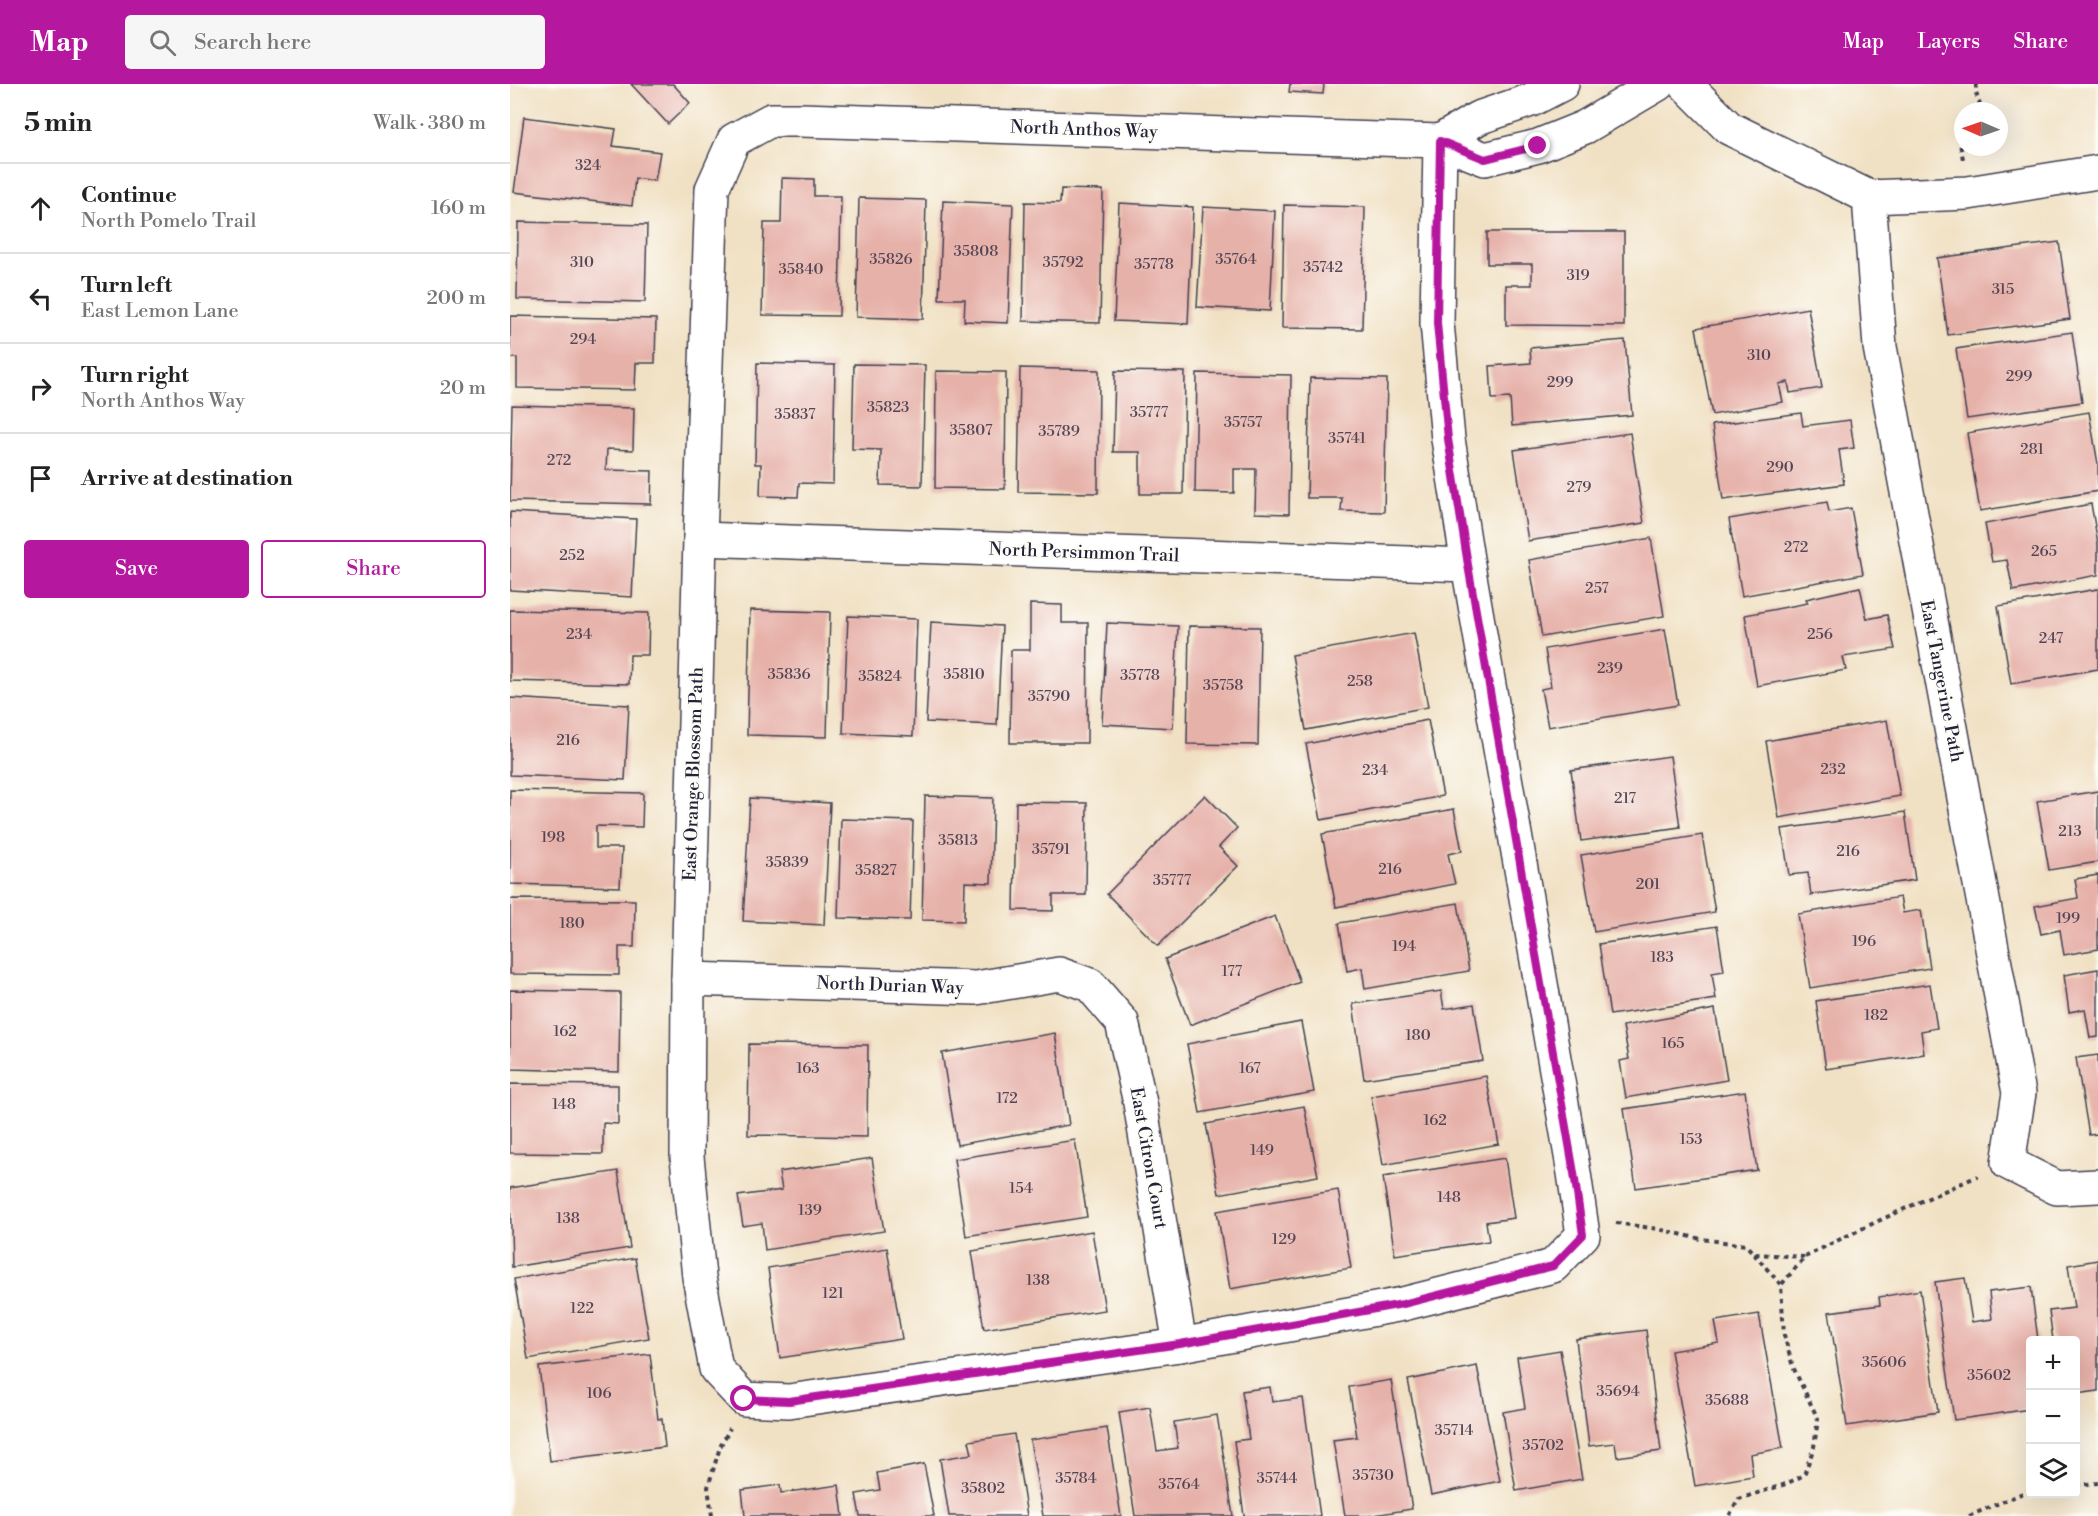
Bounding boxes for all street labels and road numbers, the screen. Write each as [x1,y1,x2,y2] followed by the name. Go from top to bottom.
[1010,115,1158,144] street label: North Anthos Way
[988,538,1180,567] street label: North Persimmon Trail
[1915,598,1969,764] street label: East Tangerine Path
[678,666,709,882] street label: East Orange Blossom Path
[816,971,964,1000] street label: North Durian Way
[1125,1085,1172,1231] street label: East Citron Court

